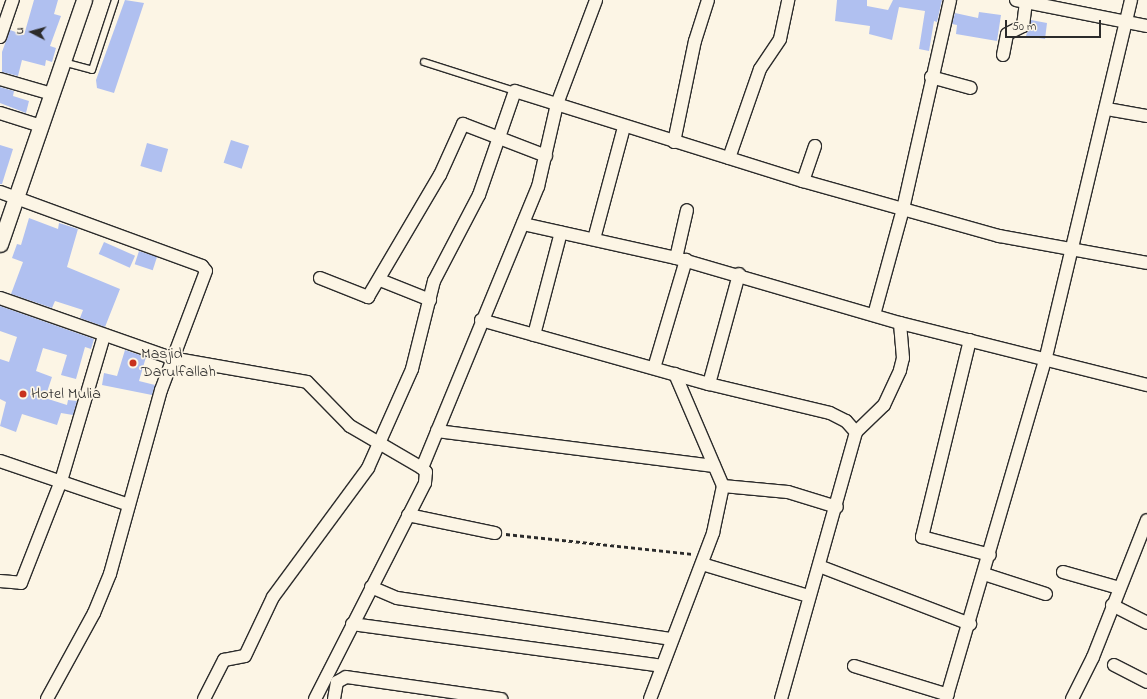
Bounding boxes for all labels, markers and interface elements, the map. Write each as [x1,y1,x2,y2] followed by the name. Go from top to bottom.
[12,12,52,52] north arrow
[1007,12,1103,38] scale bar
[1012,18,1036,36] text: 50 m
[12,26,28,35] text: U
[141,344,216,382] place label: Masjid Darulfallah
[128,358,138,368] marker: Masjid Darulfallah
[31,384,101,404] place label: Hotel Mulia
[18,389,28,399] marker: Hotel Mulia

